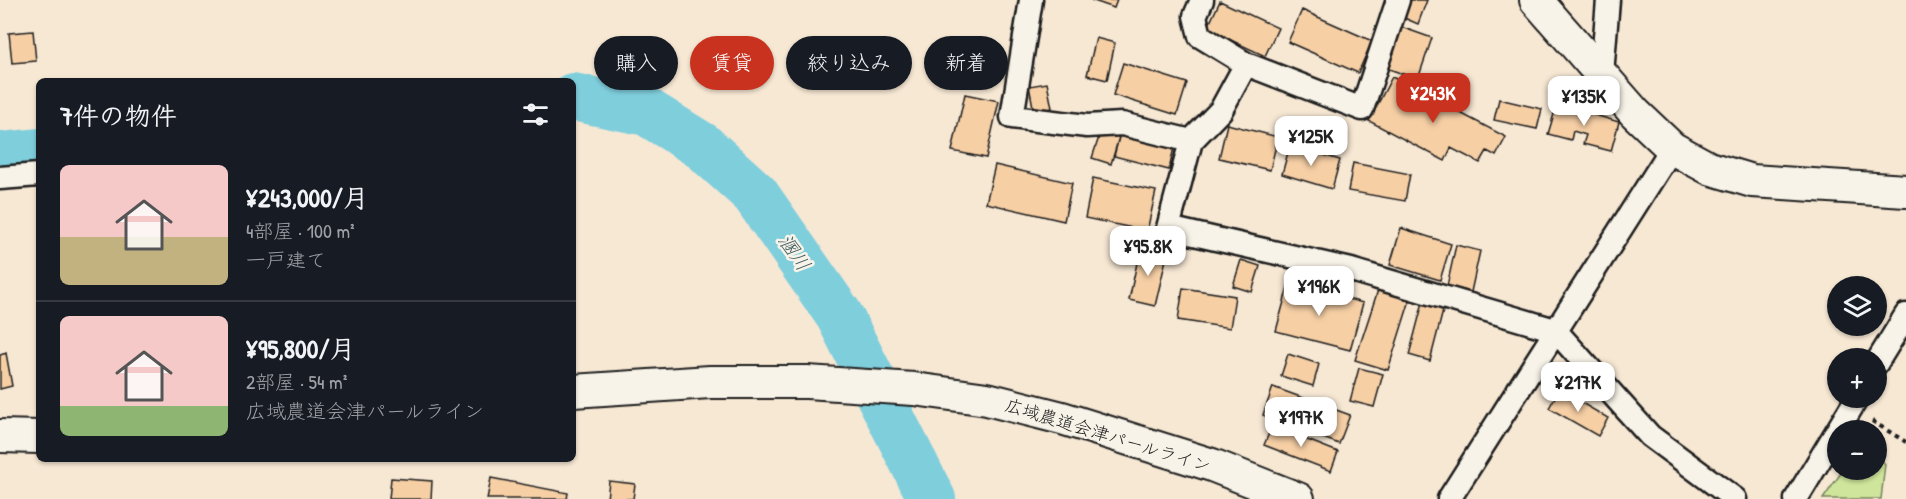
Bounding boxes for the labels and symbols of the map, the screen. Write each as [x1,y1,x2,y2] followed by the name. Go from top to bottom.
[1391,73,1475,124] pin: ¥243K
[1542,76,1626,127] pin: ¥135K
[1269,116,1353,167] pin: ¥125K
[1099,226,1197,277] pin: ¥95.8K
[772,228,818,276] water label: 溷川
[1277,266,1361,317] pin: ¥196K
[1536,362,1620,413] pin: ¥217K
[1002,392,1214,478] street label: 広域農道会津パールライン
[1259,397,1343,448] pin: ¥197K

